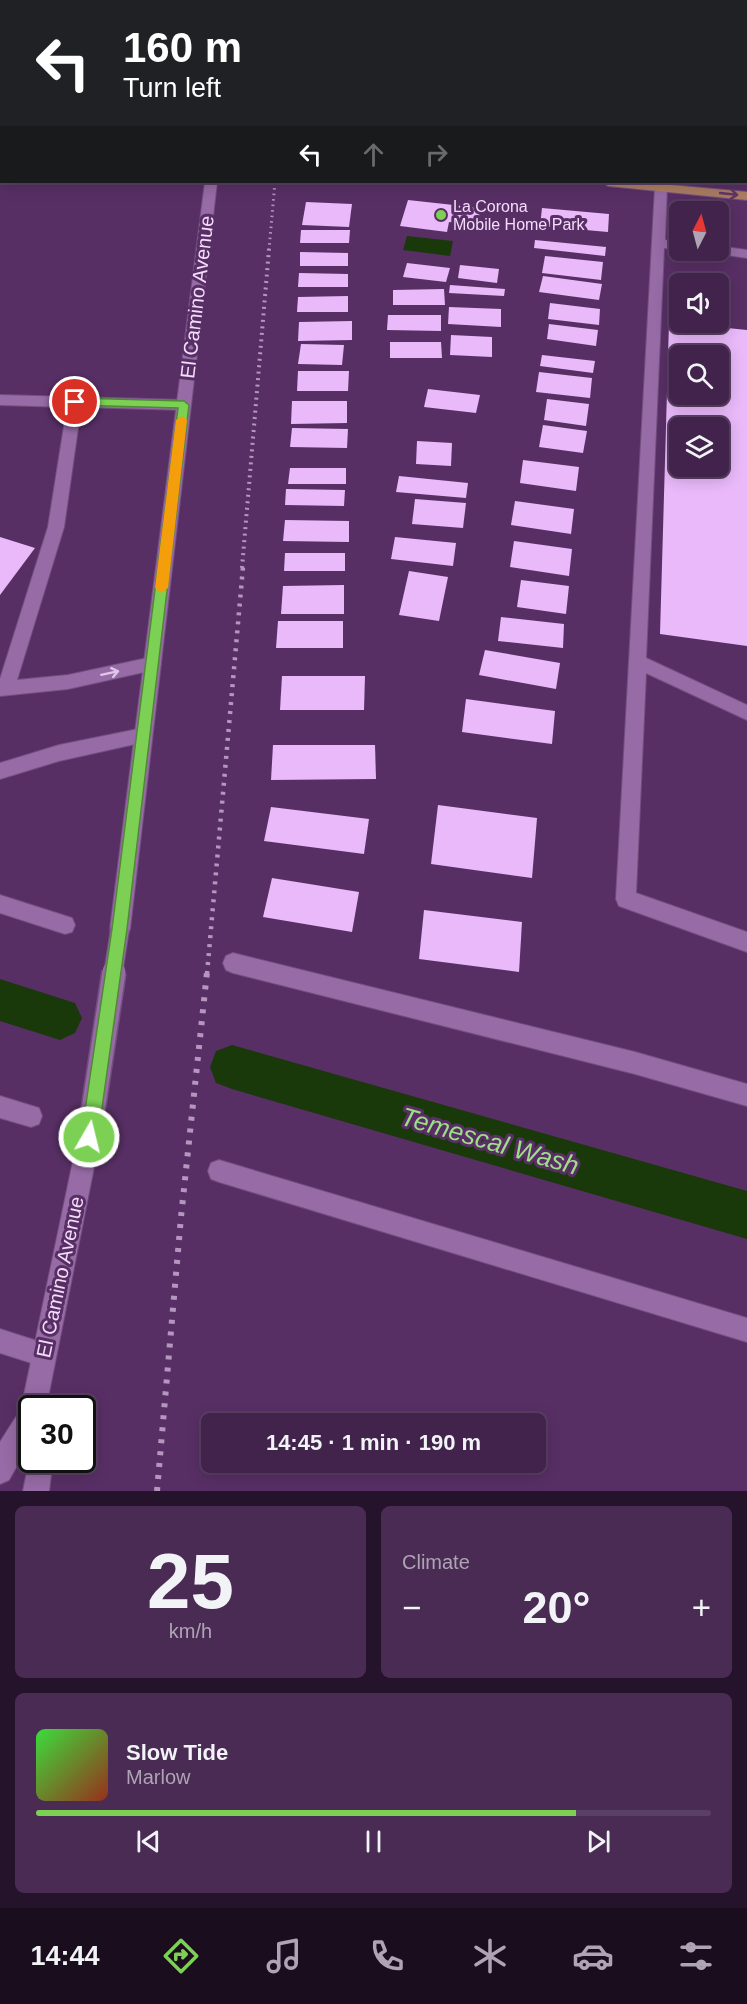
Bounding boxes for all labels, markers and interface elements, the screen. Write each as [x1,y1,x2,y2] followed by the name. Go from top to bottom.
[24,24,102,102] icon: left
[123,24,242,71] text: 160 m
[123,73,221,103] text: Turn left
[294,138,327,171] icon: left
[357,138,390,171] icon: ahead
[420,138,453,171] icon: right
[718,189,738,200] one-way arrow
[453,198,586,233] place label: La Corona Mobile Home Park
[669,201,729,261] north arrow
[669,201,729,477] map controls
[434,208,448,222] marker: La Corona Mobile Home Park
[176,214,218,380] street label: El Camino Avenue
[669,273,729,333] button: sound
[669,345,729,405] button: search
[49,376,100,427] pin
[58,385,91,418] icon: arrive
[669,417,729,477] button: layers
[100,667,119,678] one-way arrow
[398,1101,582,1181] water label: Temescal Wash
[57,1105,121,1169] position arrow
[32,1194,88,1360] street label: El Camino Avenue
[18,1395,96,1473] speed limit sign: 30
[266,1430,481,1455] text: 14:45 · 1 min · 190 m
[147,1537,234,1625] text: 25
[402,1551,470,1573] text: Climate
[522,1582,591,1633] text: 20°
[402,1589,421,1626] text: −
[692,1589,711,1626] text: +
[169,1620,212,1642] text: km/h
[126,1740,228,1765] text: Slow Tide
[126,1766,190,1788] text: Marlow
[132,1825,165,1858] icon: previous
[357,1825,390,1858] icon: pause
[582,1825,615,1858] icon: next
[160,1935,202,1977] icon: directions
[263,1935,305,1977] icon: music
[366,1935,408,1977] icon: phone
[469,1935,511,1977] icon: climate
[572,1935,614,1977] icon: car
[675,1935,717,1977] icon: filters
[30,1941,99,1971] text: 14:44

